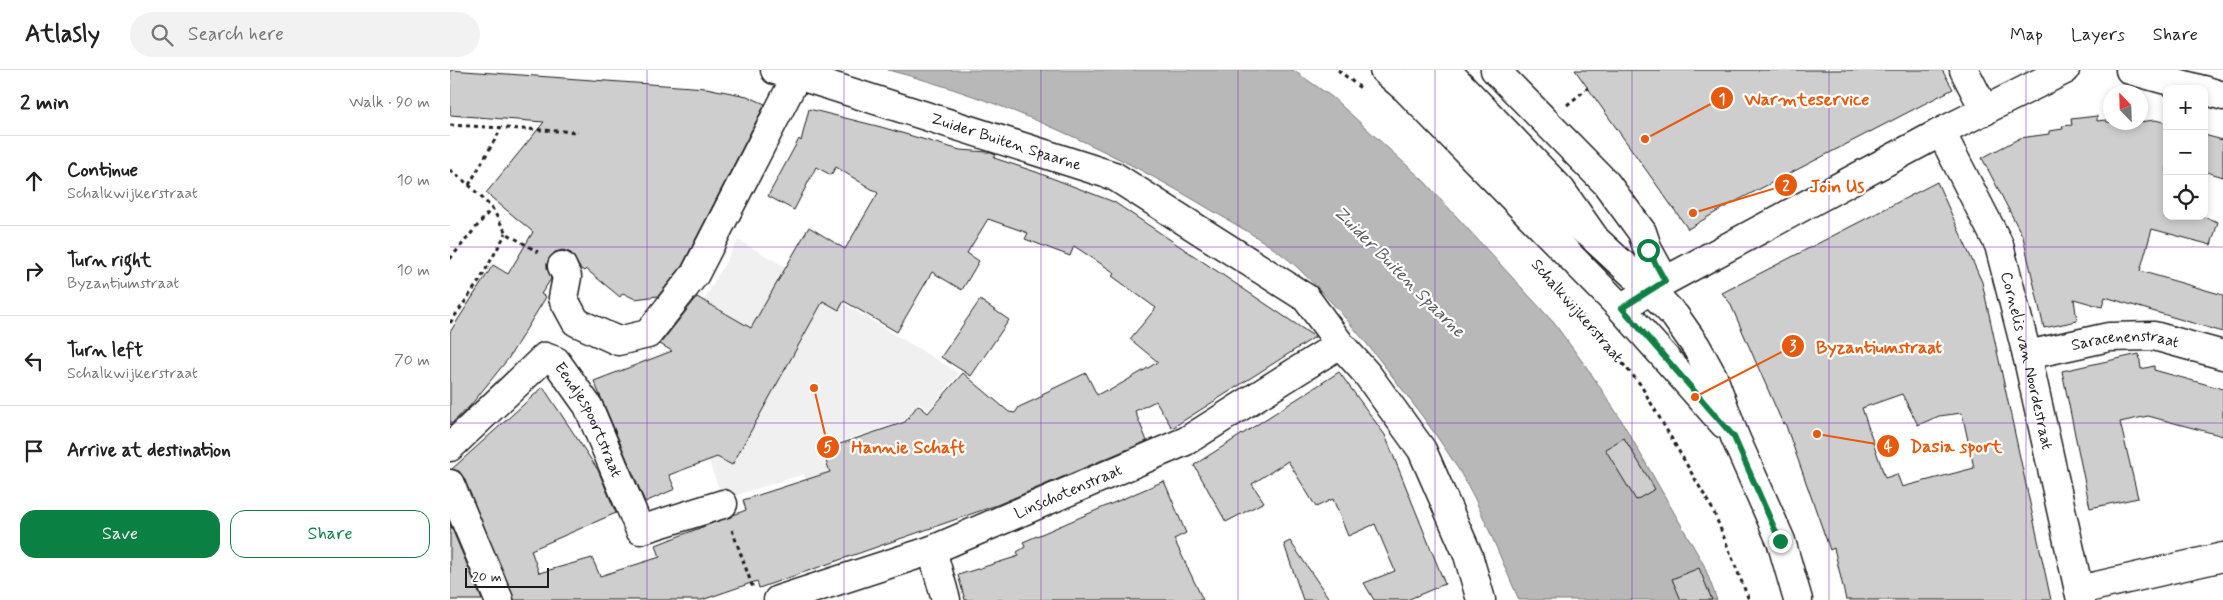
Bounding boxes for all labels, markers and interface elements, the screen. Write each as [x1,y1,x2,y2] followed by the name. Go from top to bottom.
[130,12,480,57] search box
[25,19,100,50] text: Atlasly
[148,21,176,49] icon: search
[188,22,284,47] text: Search here
[2010,23,2043,47] text: Map
[2071,23,2125,47] text: Layers
[2153,23,2198,47] text: Share
[1710,82,1880,115] callout: Warmteservice
[2103,85,2148,130] north arrow
[2163,85,2208,220] map controls
[2163,85,2208,130] button: +
[1744,88,1869,112] text: Warmteservice
[20,89,69,117] text: 2 min
[1719,90,1725,110] text: 1
[349,92,430,113] text: Walk · 90 m
[928,108,1085,176] street label: Zuider Buiten Spaarne
[2163,130,2208,175] button: −
[67,158,138,183] text: Continue
[20,167,48,195] icon: ahead
[1774,169,1875,202] callout: Join Us
[397,170,430,191] text: 10 m
[1810,175,1864,199] text: Join Us
[2163,175,2208,220] button: locate
[1782,177,1790,197] text: 2
[67,183,198,204] text: Schalkwijkerstraat
[1328,201,1470,343] water label: Zuider Buiten Spaarne
[1637,239,1660,262] route start
[67,248,151,273] text: Turn right
[1526,255,1628,367] street label: Schalkwijkerstraat
[20,257,48,285] icon: right
[397,260,430,281] text: 10 m
[1996,269,2058,452] street label: Cornelis van Noordestraat
[67,273,179,294] text: Byzantiumstraat
[2069,325,2181,356] street label: Saracenenstraat
[1781,330,1952,363] callout: Byzantiumstraat
[1816,336,1942,360] text: Byzantiumstraat
[1790,337,1797,357] text: 3
[67,338,143,363] text: Turn left
[20,347,48,375] icon: left
[394,350,430,371] text: 70 m
[549,358,627,480] street label: Eendjespoortstraat
[67,363,198,384] text: Schalkwijkerstraat
[1875,429,2012,462] callout: Dasia sport
[816,430,974,463] callout: Hannie Schaft
[1910,435,2002,459] text: Dasia sport
[851,436,965,460] text: Hannie Schaft
[20,437,48,465] icon: arrive
[1884,437,1893,457] text: 4
[67,438,231,463] text: Arrive at destination
[823,438,833,458] text: 5
[1011,459,1125,524] street label: Linschotenstraat
[20,510,220,558] button: Save
[230,510,430,558] button: Share
[1769,530,1792,553] route end
[465,565,549,588] scale bar
[472,568,502,586] text: 20 m

